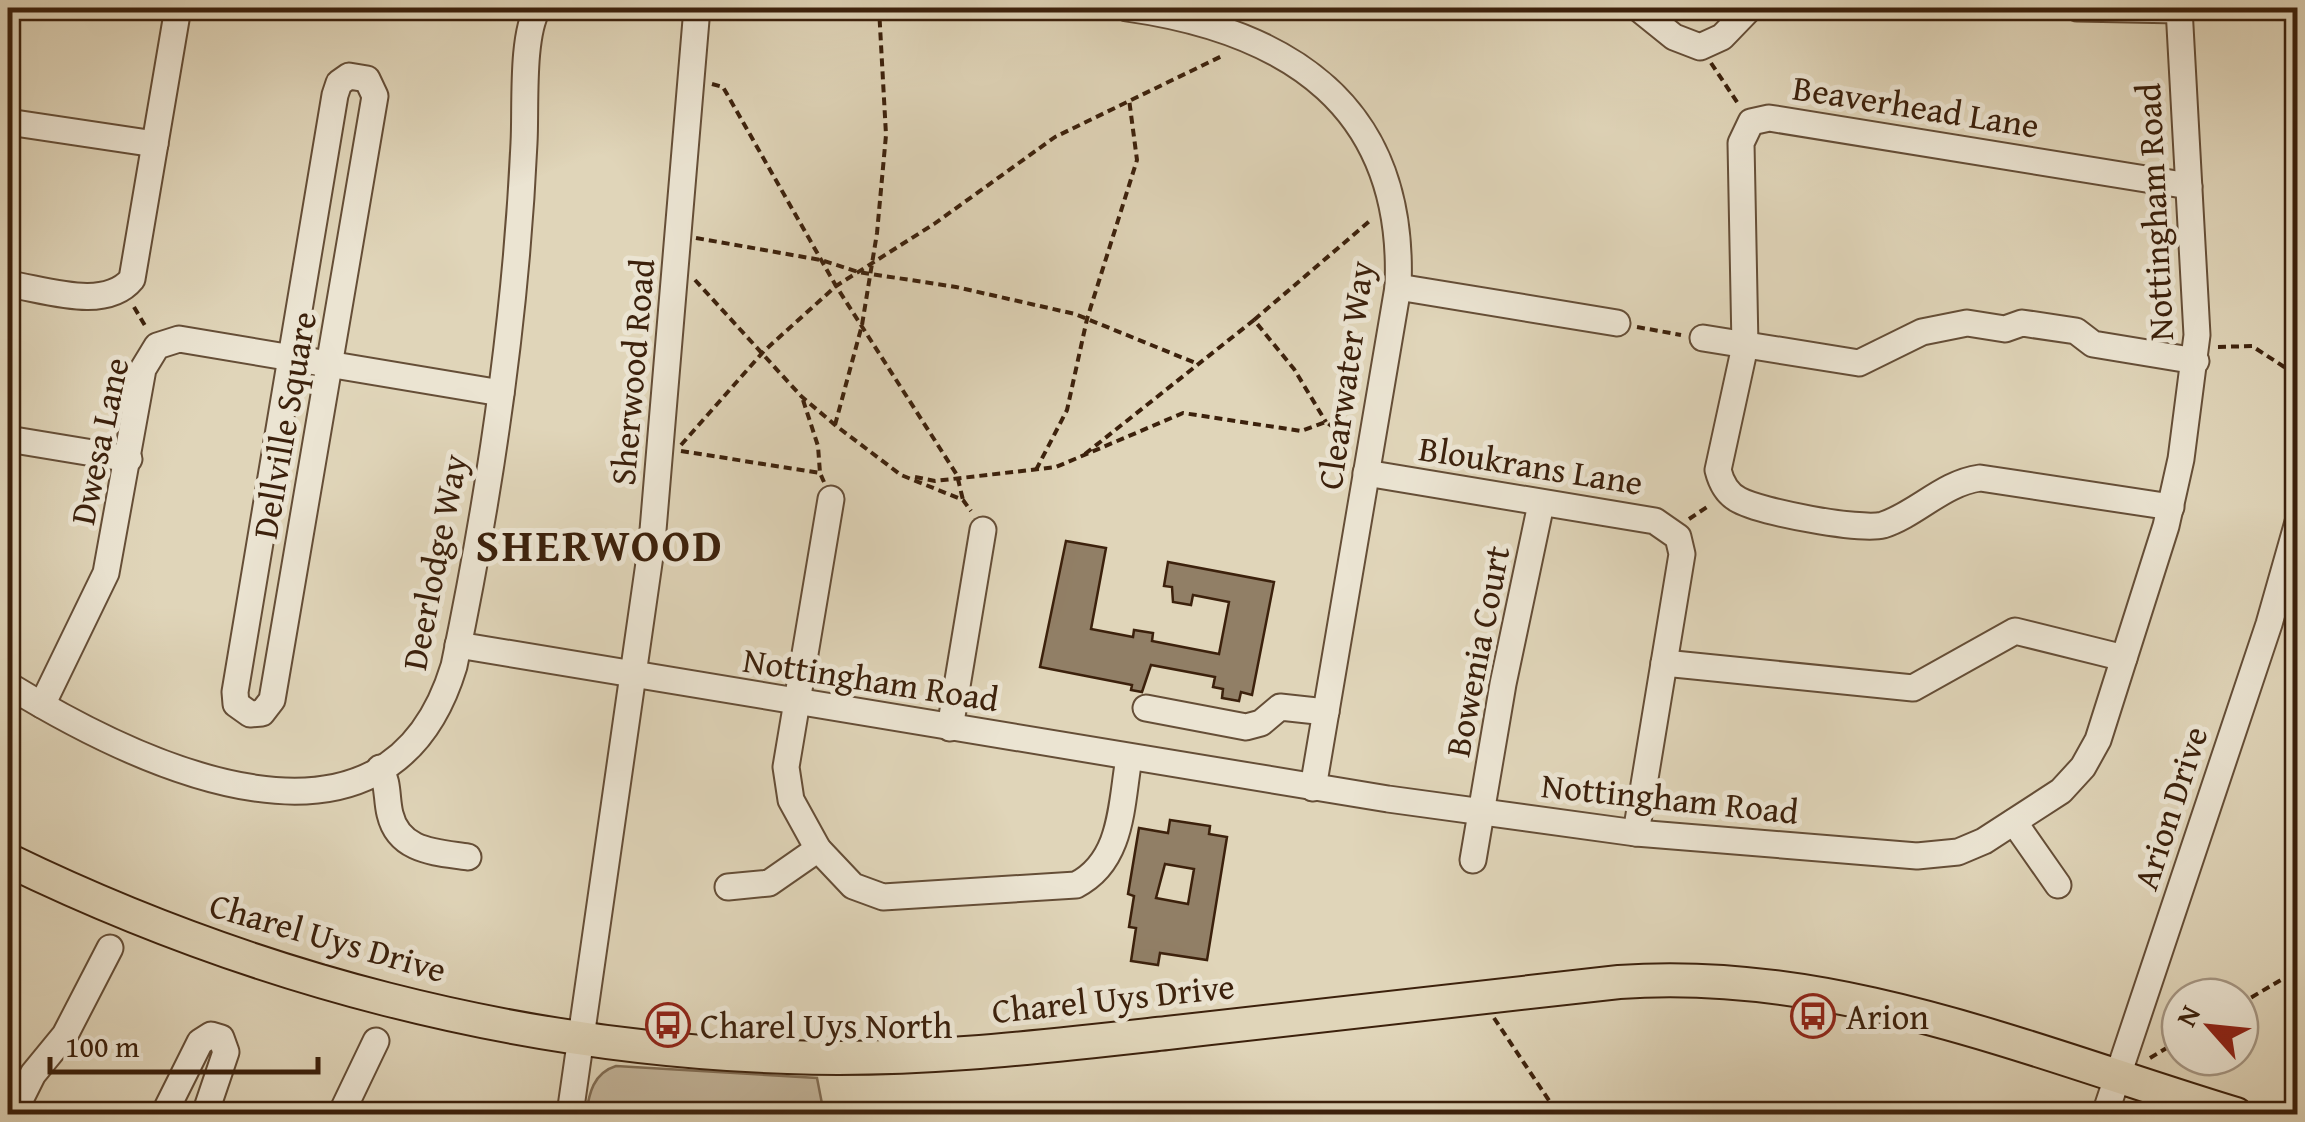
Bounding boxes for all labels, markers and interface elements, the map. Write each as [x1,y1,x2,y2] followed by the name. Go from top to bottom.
[1789,61,2043,151] street label: Beaverhead Lane
[2122,81,2186,342] street label: Nottingham Road
[597,256,667,487] street label: Sherwood Road
[1304,257,1386,493] street label: Clearwater Way
[239,307,329,543] street label: Dellville Square
[56,353,142,529] street label: Dwesa Lane
[1416,422,1646,508] street label: Bloukrans Lane
[388,449,480,674] street label: Deerlodge Way
[476,512,724,577] district label: SHERWOOD
[1432,541,1522,761] street label: Bowenia Court
[740,634,1003,724] street label: Nottingham Road
[2120,720,2220,896] street label: Arion Drive
[1539,759,1801,837] street label: Nottingham Road
[204,879,452,995] street label: Charel Uys Drive
[989,960,1237,1036] street label: Charel Uys Drive
[2160,977,2260,1077] north arrow
[1846,991,1929,1042] place label: Arion
[1790,993,1836,1039] bus stop icon: Arion
[2165,998,2210,1033] text: N
[700,1000,953,1051] place label: Charel Uys North
[645,1002,691,1048] bus stop icon: Charel Uys North
[50,1012,318,1074] scale bar
[65,1024,140,1068] text: 100 m

